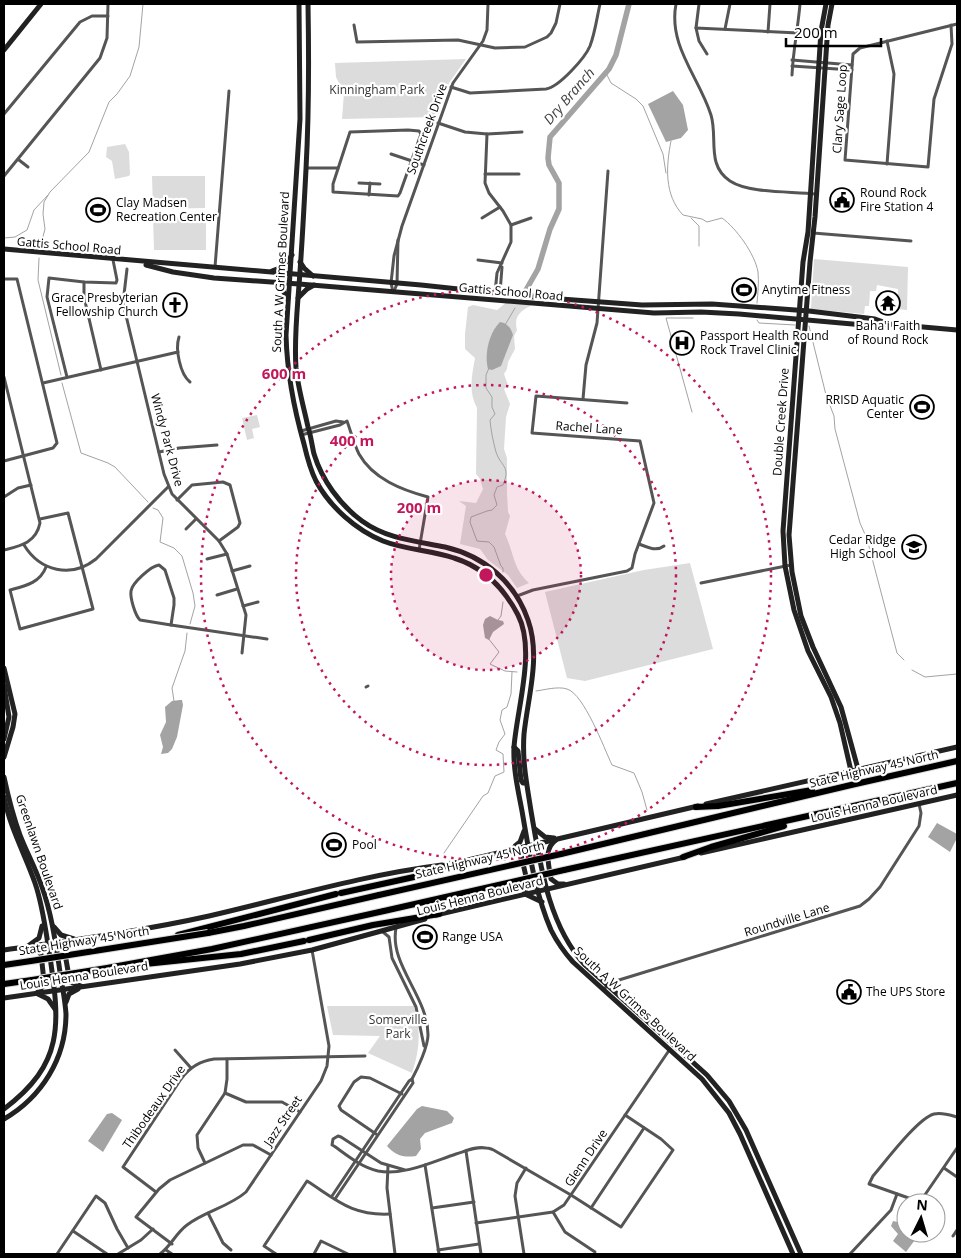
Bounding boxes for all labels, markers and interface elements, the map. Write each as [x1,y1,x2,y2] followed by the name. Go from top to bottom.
[786,15,881,47] scale bar
[794,22,838,42] text: 200 m
[539,63,599,128] water label: Dry Branch
[828,64,851,154] street label: Clary Sage Loop
[329,81,425,98] park label: Kinningham Park
[402,81,451,177] street label: Southcreek Drive
[860,184,934,215] place label: Round Rock Fire Station 4
[829,187,855,213] public building icon: Round Rock Fire Station 4
[268,191,293,353] street label: South A W Grimes Boulevard
[116,194,217,225] place label: Clay Madsen Recreation Center
[85,197,111,223] sports icon: Clay Madsen Recreation Center
[16,232,122,259] street label: Gattis School Road
[731,277,757,303] sports icon: Anytime Fitness
[458,278,564,305] street label: Gattis School Road
[762,281,851,298] place label: Anytime Fitness
[51,289,158,320] place label: Grace Presbyterian Fellowship Church
[875,290,901,316] temple icon: Baha'i Faith of Round Rock
[162,292,188,318] church icon: Grace Presbyterian Fellowship Church
[848,317,929,348] place label: Baha'i Faith of Round Rock
[700,327,829,358] place label: Passport Health Round Rock Travel Clinic
[669,330,695,356] hospital icon: Passport Health Round Rock Travel Clinic
[262,363,306,383] text: 600 m
[768,367,793,477] street label: Double Creek Drive
[825,391,904,422] place label: RRISD Aquatic Center
[147,392,188,488] street label: Windy Park Drive
[909,394,935,420] sports icon: RRISD Aquatic Center
[555,417,623,438] street label: Rachel Lane
[330,430,374,450] text: 400 m
[397,497,441,517] text: 200 m
[829,531,896,562] place label: Cedar Ridge High School
[901,534,927,560] school or university icon: Cedar Ridge High School
[477,566,495,584] centre of rings
[808,745,940,792] street label: State Highway 45 North
[809,781,939,826] street label: Louis Henna Boulevard
[12,792,67,912] street label: Greenlawn Boulevard
[321,832,347,858] sports icon: Pool
[352,836,377,853] place label: Pool
[414,836,546,883] street label: State Highway 45 North
[415,872,545,919] street label: Louis Henna Boulevard
[742,898,832,941] street label: Roundville Lane
[17,922,151,959] street label: State Highway 45 North
[412,924,438,950] sports icon: Range USA
[442,928,503,945] place label: Range USA
[571,942,700,1065] street label: South A W Grimes Boulevard
[18,957,149,994] street label: Louis Henna Boulevard
[836,979,862,1005] public building icon: The UPS Store
[866,983,945,1000] place label: The UPS Store
[369,1011,427,1042] park label: Somerville Park
[118,1061,189,1152] street label: Thibodeaux Drive
[259,1092,306,1150] street label: Jazz Street
[560,1126,611,1190] street label: Glenn Drive
[896,1193,946,1243] north arrow
[916,1195,929,1215] text: N

